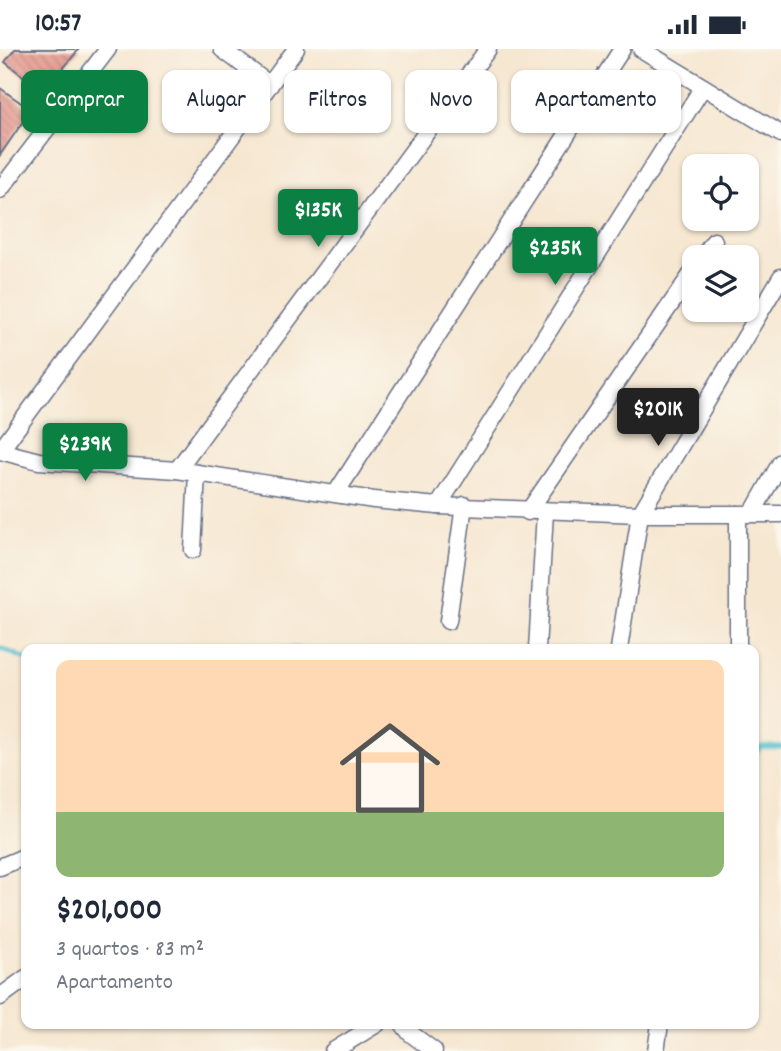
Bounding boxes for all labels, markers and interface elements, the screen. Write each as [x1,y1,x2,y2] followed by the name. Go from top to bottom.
[35,6,81,43] text: 10:57
[21,70,148,133] chip: Comprar
[162,70,270,133] chip: Alugar
[284,70,391,133] chip: Filtros
[405,70,497,133] chip: Novo
[511,70,681,133] chip: Apartamento
[682,154,759,322] map controls
[682,154,759,231] button: locate
[269,189,367,249] pin: $135K
[294,195,342,228] text: $135K
[506,227,604,287] pin: $235K
[528,233,582,266] text: $235K
[682,245,759,322] button: layers
[609,389,707,448] pin: $201K
[633,394,683,427] text: $201K
[36,423,134,483] pin: $239K
[58,429,112,462] text: $239K
[327,705,453,831] icon: home
[56,891,162,934] text: $201,000
[56,934,204,967] text: 3 quartos · 83 m²
[56,967,173,1000] text: Apartamento

